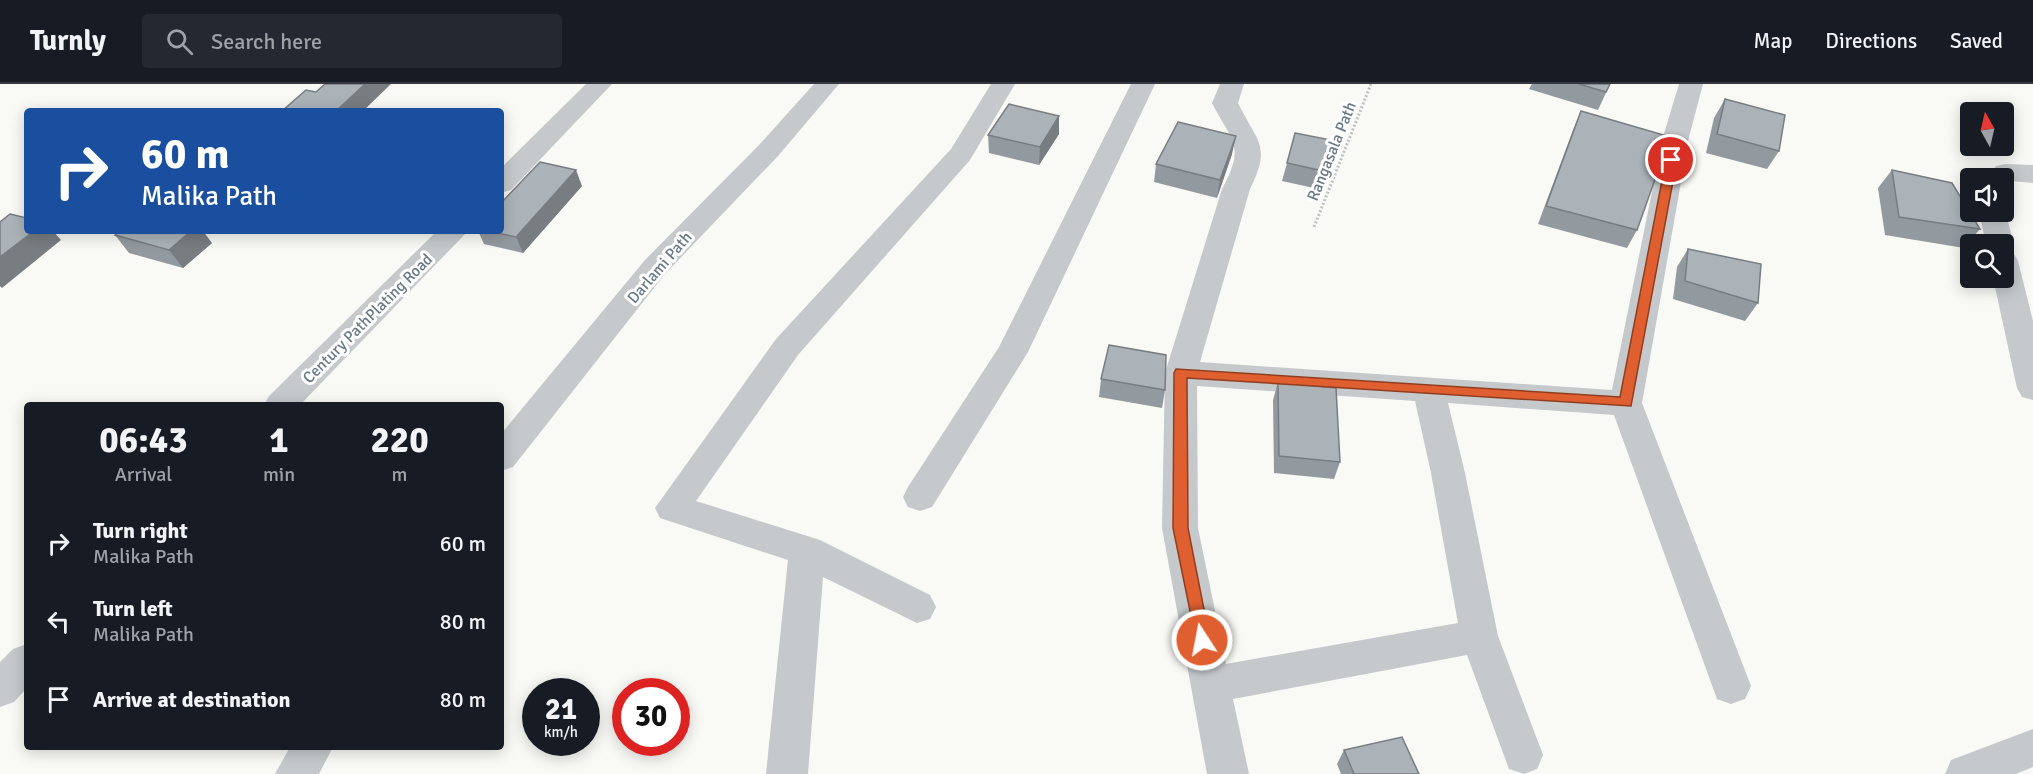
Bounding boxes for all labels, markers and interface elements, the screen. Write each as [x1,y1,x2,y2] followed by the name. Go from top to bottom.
[142,14,562,68] search box
[30,24,106,58] text: Turnly
[163,25,196,58] icon: search
[211,28,322,55] text: Search here
[1754,28,1792,54] text: Map
[1825,28,1917,54] text: Directions
[1950,28,2003,54] text: Saved
[1303,99,1361,204] street label: Rangasala Path
[1960,102,2014,156] north arrow
[1960,102,2014,288] map controls
[141,129,230,180] text: 60 m
[42,132,120,210] icon: right
[1645,134,1696,185] pin
[1654,143,1687,176] icon: arrive
[1960,168,2014,222] button: sound
[141,180,277,213] text: Malika Path
[623,228,696,308] street label: Darlami Path
[1960,234,2014,288] button: search
[299,250,437,388] street label: Century PathPlating Road
[99,418,188,463] text: 06:43
[269,418,289,463] text: 1
[370,418,429,463] text: 220
[115,462,172,487] text: Arrival
[263,462,295,487] text: min
[392,462,408,487] text: m
[93,517,188,544] text: Turn right
[42,527,75,560] icon: right
[440,530,486,557] text: 60 m
[93,544,194,569] text: Malika Path
[93,595,173,622] text: Turn left
[42,605,75,638] icon: left
[440,608,486,635] text: 80 m
[1170,608,1234,672] position arrow
[93,622,194,647] text: Malika Path
[612,678,690,756] speed limit sign: 30
[42,683,75,716] icon: arrive
[93,686,290,713] text: Arrive at destination
[440,686,486,713] text: 80 m
[545,691,577,728] text: 21
[544,723,578,741] text: km/h

